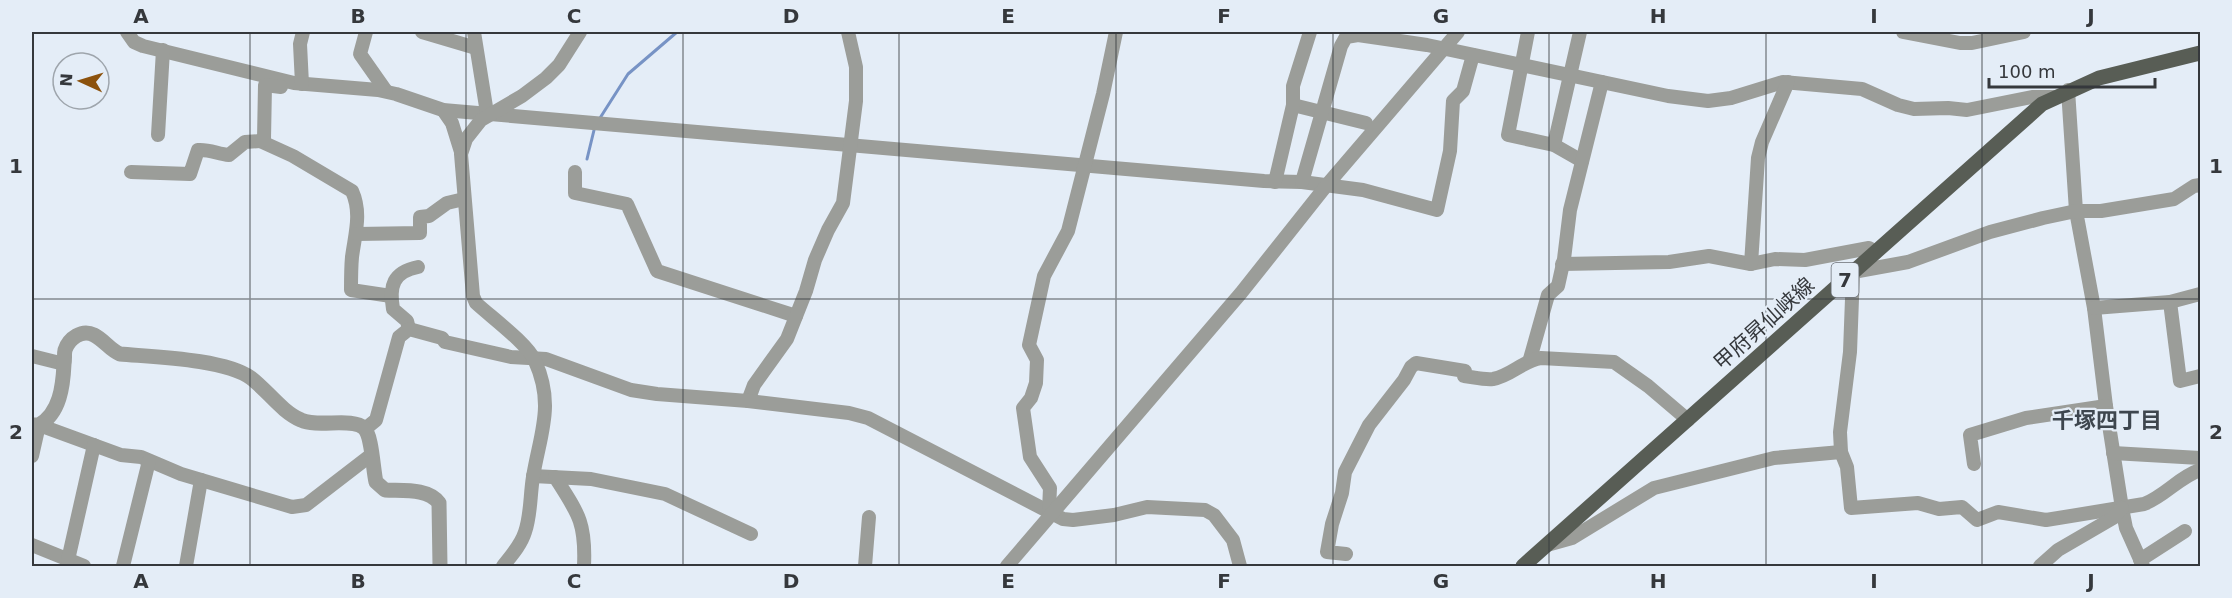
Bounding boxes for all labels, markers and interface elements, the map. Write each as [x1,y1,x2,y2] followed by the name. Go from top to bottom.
[133,4,149,28] text: A
[350,4,366,28] text: B
[567,4,581,28] text: C
[783,4,799,28] text: D
[1001,4,1015,28] text: E
[1217,4,1231,28] text: F
[1433,4,1449,28] text: G
[1650,4,1666,28] text: H
[1870,4,1878,28] text: I
[2085,4,2095,28] text: J
[51,51,111,111] north arrow
[1989,51,2156,89] scale bar
[1998,61,2056,82] text: 100 m
[57,73,76,87] text: N
[9,154,23,178] text: 1
[2209,154,2223,178] text: 1
[1832,263,1858,297] road number: 7
[1709,273,1819,375] street label: 甲府昇仙峡線
[2052,408,2162,433] district label: 千塚四丁目
[9,420,23,444] text: 2
[2209,420,2223,444] text: 2
[133,569,149,593] text: A
[350,569,366,593] text: B
[567,569,581,593] text: C
[783,569,799,593] text: D
[1001,569,1015,593] text: E
[1217,569,1231,593] text: F
[1433,569,1449,593] text: G
[1650,569,1666,593] text: H
[1870,569,1878,593] text: I
[2085,569,2095,593] text: J

